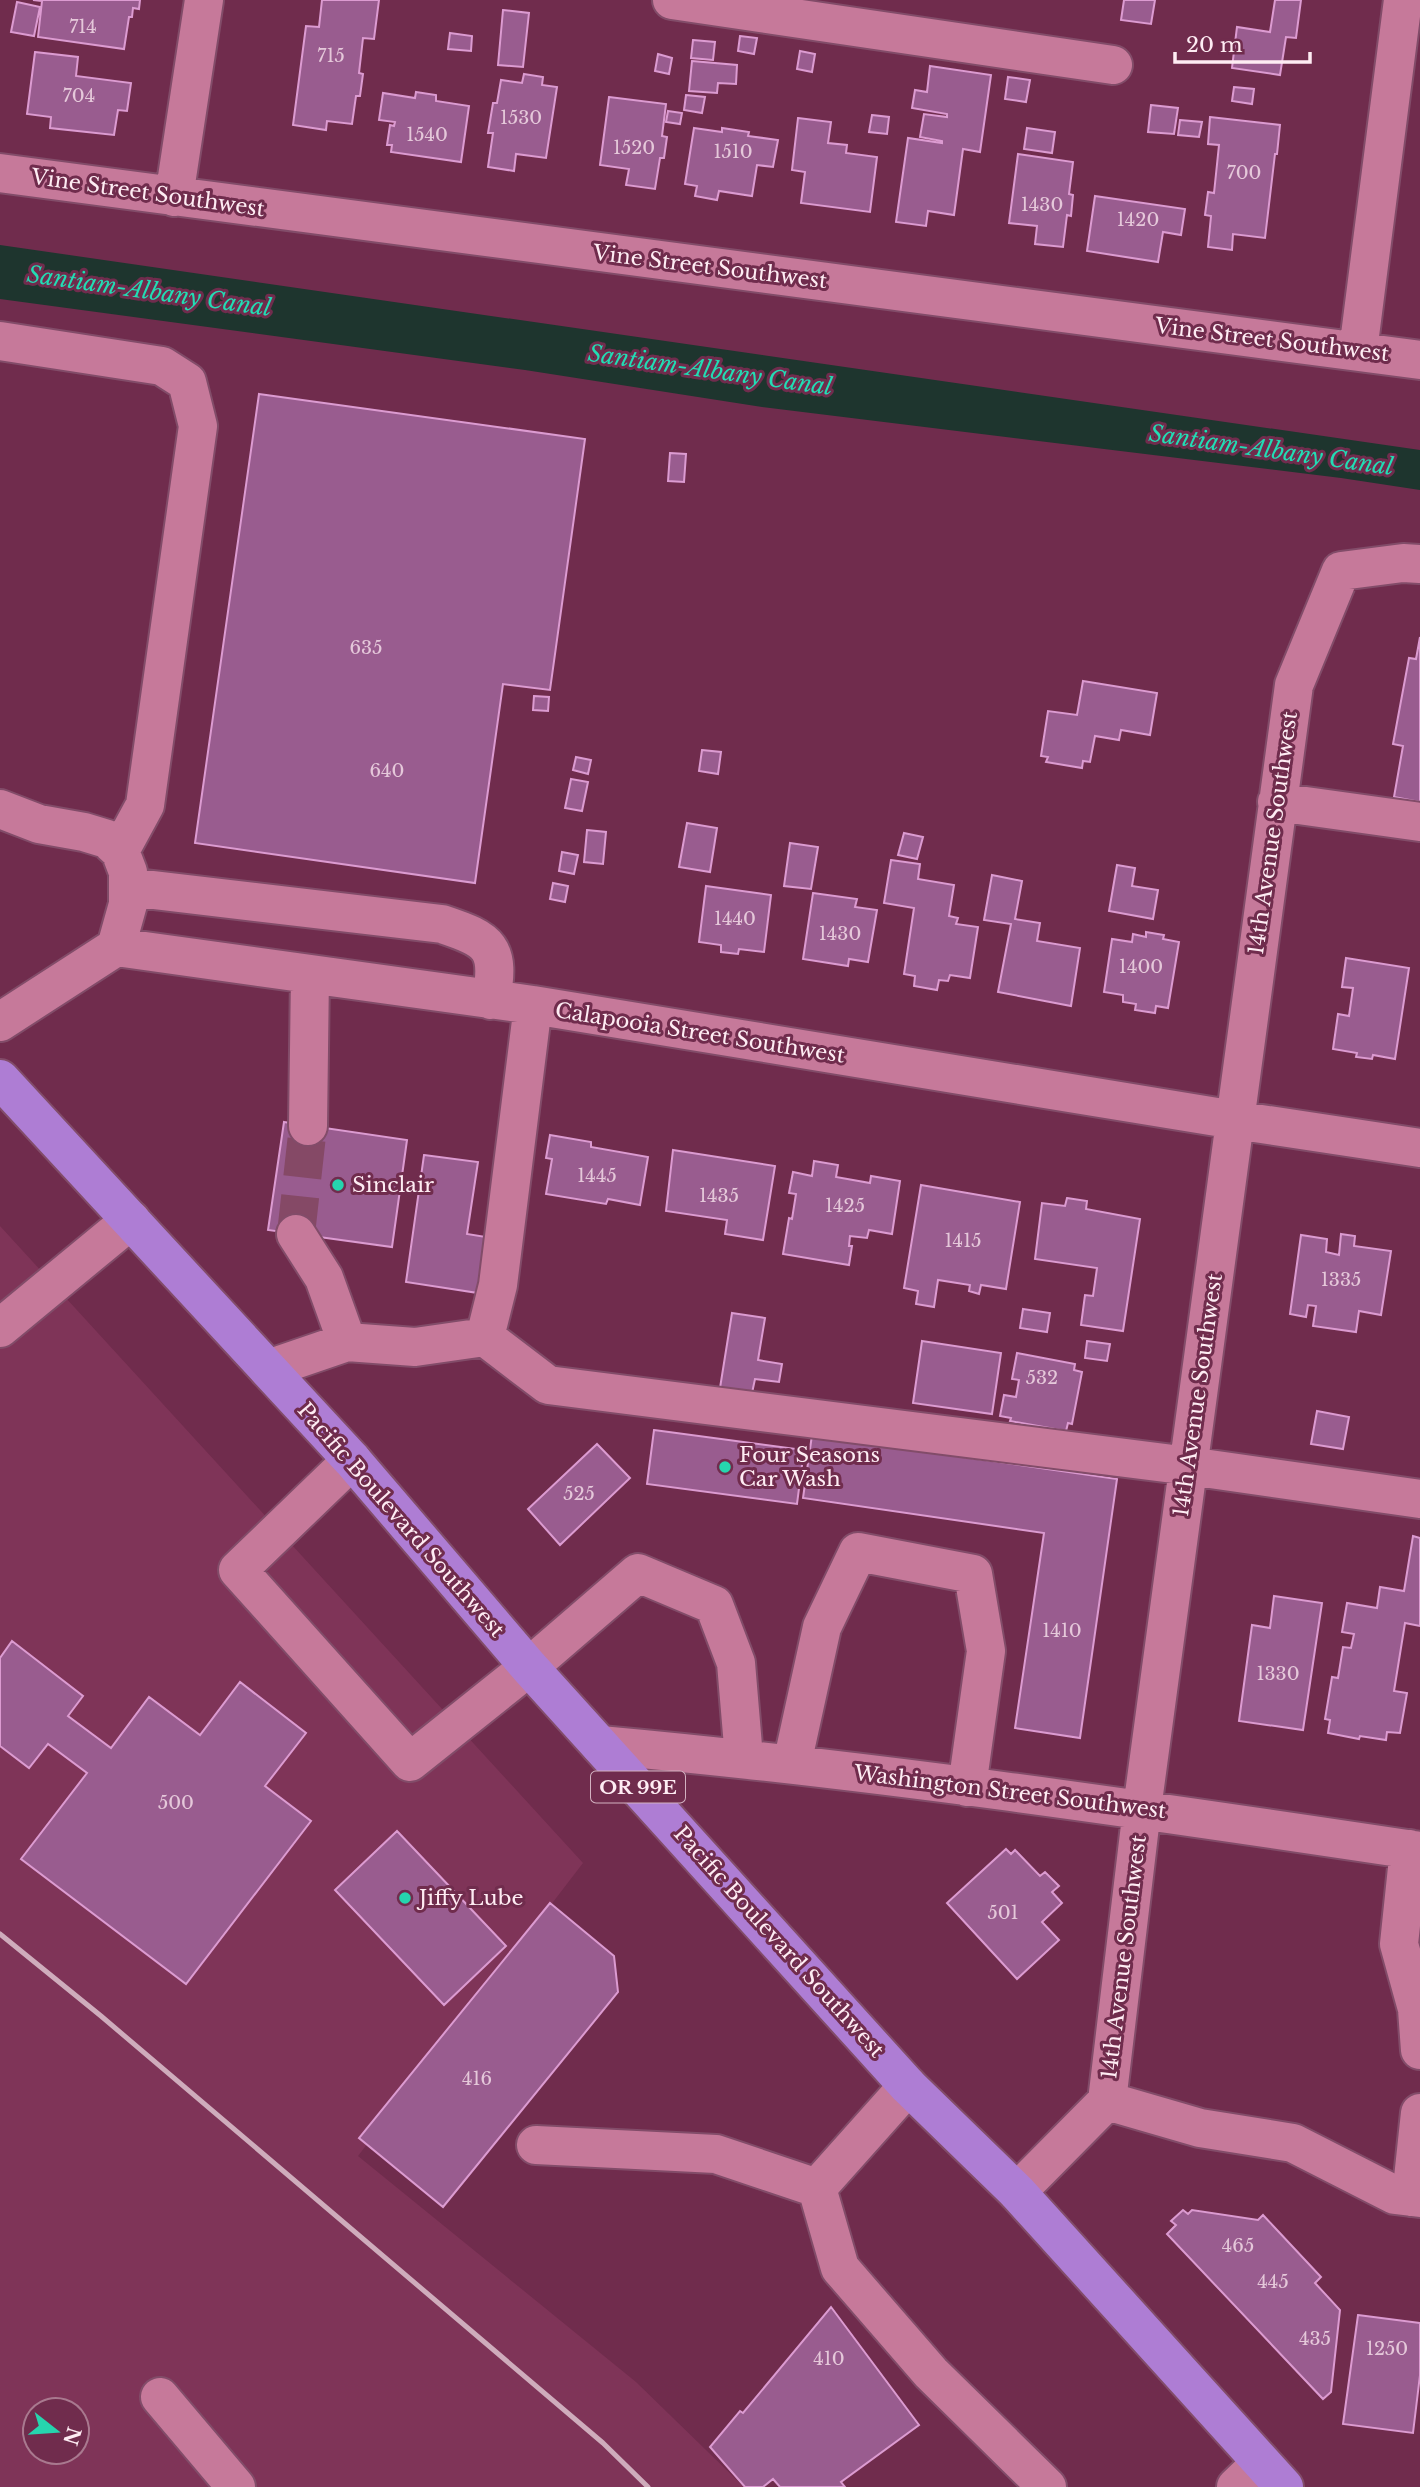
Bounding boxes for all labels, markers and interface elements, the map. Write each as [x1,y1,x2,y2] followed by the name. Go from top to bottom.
[69,16,97,38] house number: 714
[1175,21,1310,65] scale bar
[1186,32,1243,58] text: 20 m
[317,45,345,67] house number: 715
[63,85,95,107] house number: 704
[500,107,542,129] house number: 1530
[406,124,448,146] house number: 1540
[613,137,655,159] house number: 1520
[713,141,753,163] house number: 1510
[1227,162,1261,184] house number: 700
[29,164,266,222] street label: Vine Street Southwest
[1021,194,1063,216] house number: 1430
[1117,209,1159,231] house number: 1420
[591,240,829,294] street label: Vine Street Southwest
[25,260,274,322] water label: Santiam-Albany Canal
[1153,313,1391,367] street label: Vine Street Southwest
[586,339,835,401] water label: Santiam-Albany Canal
[1147,419,1396,481] water label: Santiam-Albany Canal
[350,637,382,659] house number: 635
[1243,710,1303,956] street label: 14th Avenue Southwest
[370,760,404,782] house number: 640
[714,908,756,930] house number: 1440
[819,923,861,945] house number: 1430
[1119,956,1163,978] house number: 1400
[553,997,847,1069] street label: Calapooia Street Southwest
[577,1165,617,1187] house number: 1445
[352,1172,434,1198] place label: Sinclair
[330,1177,346,1193] marker: Sinclair
[699,1185,739,1207] house number: 1435
[825,1195,865,1217] house number: 1425
[945,1230,981,1252] house number: 1415
[1321,1269,1361,1291] house number: 1335
[1168,1272,1228,1518] street label: 14th Avenue Southwest
[1026,1367,1058,1389] house number: 532
[292,1397,510,1643] street label: Pacific Boulevard Southwest
[739,1442,880,1492] place label: Four Seasons Car Wash
[717,1459,733,1475] marker: Four Seasons Car Wash
[563,1483,595,1505] house number: 525
[1042,1620,1082,1642] house number: 1410
[1256,1663,1300,1685] house number: 1330
[851,1760,1168,1824] street label: Washington Street Southwest
[591,1772,685,1802] road number: OR 99E
[158,1792,194,1814] house number: 500
[668,1821,890,2063] street label: Pacific Boulevard Southwest
[1096,1833,1152,2080] street label: 14th Avenue Southwest
[416,1885,523,1911] place label: Jiffy Lube
[397,1890,413,1906] marker: Jiffy Lube
[987,1902,1019,1924] house number: 501
[462,2068,492,2090] house number: 416
[1222,2235,1254,2257] house number: 465
[1257,2271,1289,2293] house number: 445
[1299,2328,1331,2350] house number: 435
[1366,2338,1408,2360] house number: 1250
[813,2348,845,2370] house number: 410
[21,2396,91,2466] north arrow
[58,2424,85,2448] text: N

